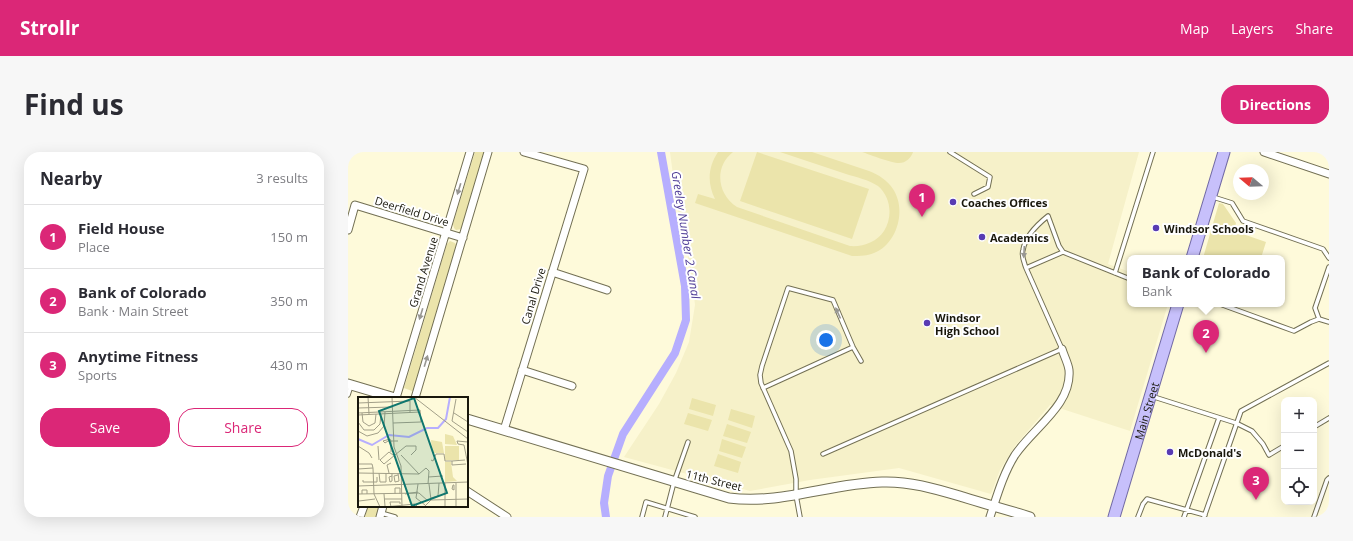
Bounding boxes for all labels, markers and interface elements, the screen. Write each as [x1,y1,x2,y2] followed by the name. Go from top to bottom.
[20,15,79,41] text: Strollr
[1180,19,1209,38] text: Map
[1231,19,1273,38] text: Layers
[1295,19,1333,38] text: Share
[24,85,124,123] text: Find us
[1221,85,1329,124] button: Directions
[1233,164,1269,200] north arrow
[40,167,102,190] text: Nearby
[256,169,308,187] text: 3 results
[667,170,705,301] water label: Greeley Number 2 Canal
[456,184,462,196] one-way arrow
[909,184,935,217] pin: 1
[373,193,451,229] street label: Deerfield Drive
[961,195,1048,210] place label: Coaches Offices
[948,197,958,207] marker: Coaches Offices
[78,218,165,238] text: Field House
[1164,221,1254,236] place label: Windsor Schools
[1151,223,1161,233] marker: Windsor Schools
[49,228,57,246] text: 1
[270,228,308,246] text: 150 m
[990,230,1049,245] place label: Academics
[977,232,987,242] marker: Academics
[405,235,441,309] street label: Grand Avenue
[78,238,110,256] text: Place
[1020,246,1027,259] one-way arrow
[1127,255,1285,307] popup
[1142,262,1270,282] text: Bank of Colorado
[517,266,549,326] street label: Canal Drive
[78,282,207,302] text: Bank of Colorado
[1142,282,1172,300] text: Bank
[49,292,57,310] text: 2
[270,292,308,310] text: 350 m
[78,302,188,320] text: Bank · Main Street
[835,307,841,318] one-way arrow
[418,308,424,320] one-way arrow
[935,310,999,338] place label: Windsor High School
[922,318,932,328] marker: Windsor High School
[1193,320,1219,353] pin: 2
[816,330,836,350] your location
[78,346,198,366] text: Anytime Fitness
[423,354,429,366] one-way arrow
[49,356,57,374] text: 3
[270,356,308,374] text: 430 m
[78,366,117,384] text: Sports
[1130,380,1162,441] street label: Main Street
[358,397,468,507] inset map
[1281,397,1317,505] map controls
[1281,397,1317,433] button: +
[40,408,170,447] button: Save
[178,408,308,447] button: Share
[1281,433,1317,469] button: −
[1178,445,1242,460] place label: McDonald's
[1165,447,1175,457] marker: McDonald's
[685,466,743,494] street label: 11th Street
[1243,467,1269,500] pin: 3
[1281,469,1317,505] button: locate

